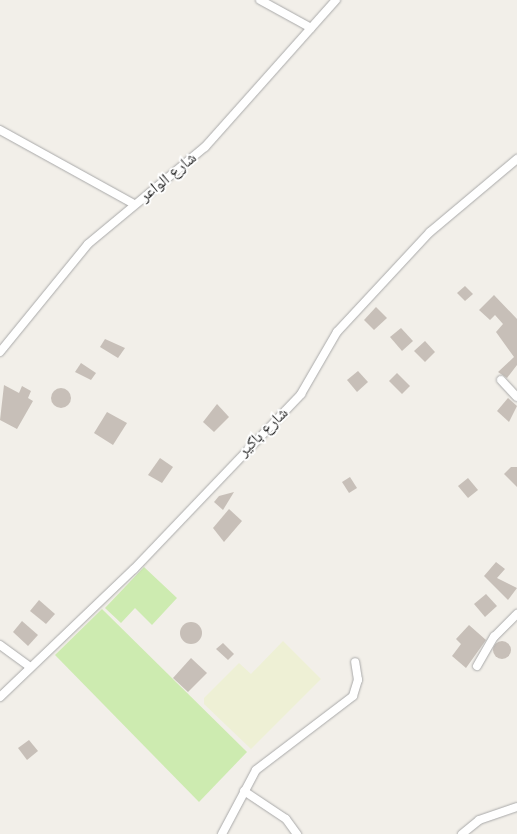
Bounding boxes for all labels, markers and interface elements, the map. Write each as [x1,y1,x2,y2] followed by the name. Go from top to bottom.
[136,148,200,206] street label: شارع الواعر
[234,403,292,461] street label: شارع باكير

